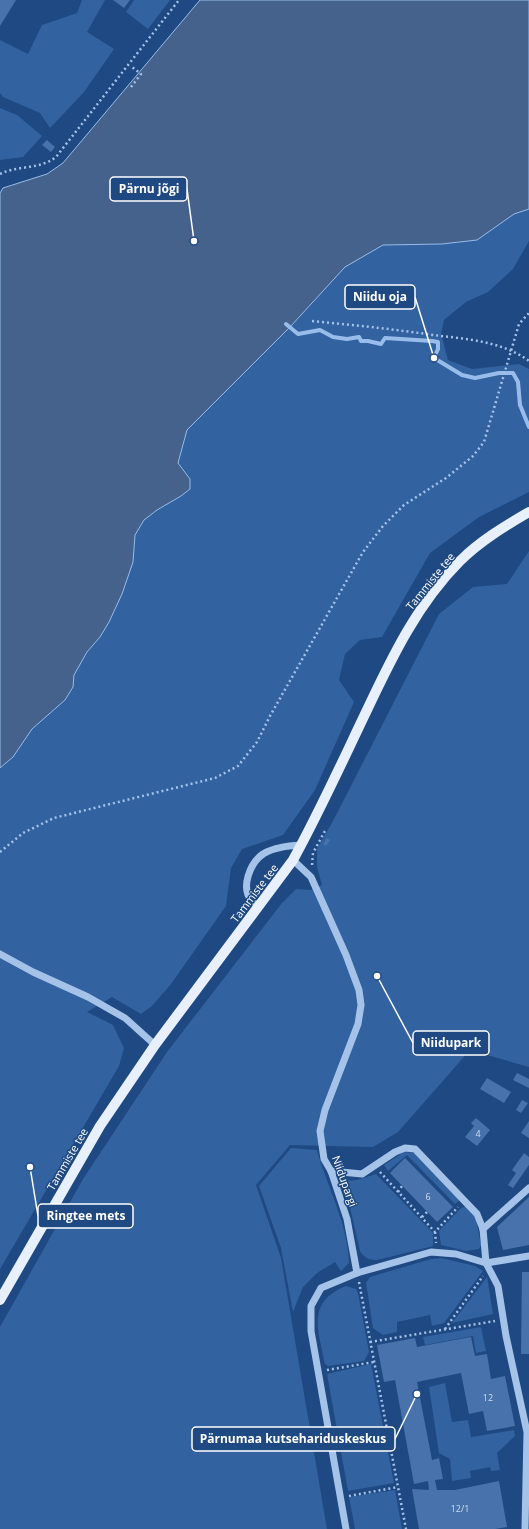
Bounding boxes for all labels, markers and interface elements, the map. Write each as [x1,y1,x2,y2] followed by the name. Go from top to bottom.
[110,177,187,201] callout: Pärnu jõgi
[119,180,179,197] text: Pärnu jõgi
[345,285,415,309] callout: Niidu oja
[353,288,407,305] text: Niidu oja
[402,549,458,613] street label: Tammiste tee
[227,861,281,925] street label: Tammiste tee
[413,1031,489,1055] callout: Niidupark
[421,1034,482,1051] text: Niidupark
[43,1125,91,1193] street label: Tammiste tee
[475,1127,481,1140] house number: 4
[329,1153,361,1209] street label: Niidupargi
[425,1190,431,1203] house number: 6
[38,1204,133,1228] callout: Ringtee mets
[47,1207,125,1224] text: Ringtee mets
[483,1391,493,1404] house number: 12
[192,1427,395,1451] callout: Pärnumaa kutsehariduskeskus
[200,1430,386,1447] text: Pärnumaa kutsehariduskeskus
[451,1502,469,1515] house number: 12/1

